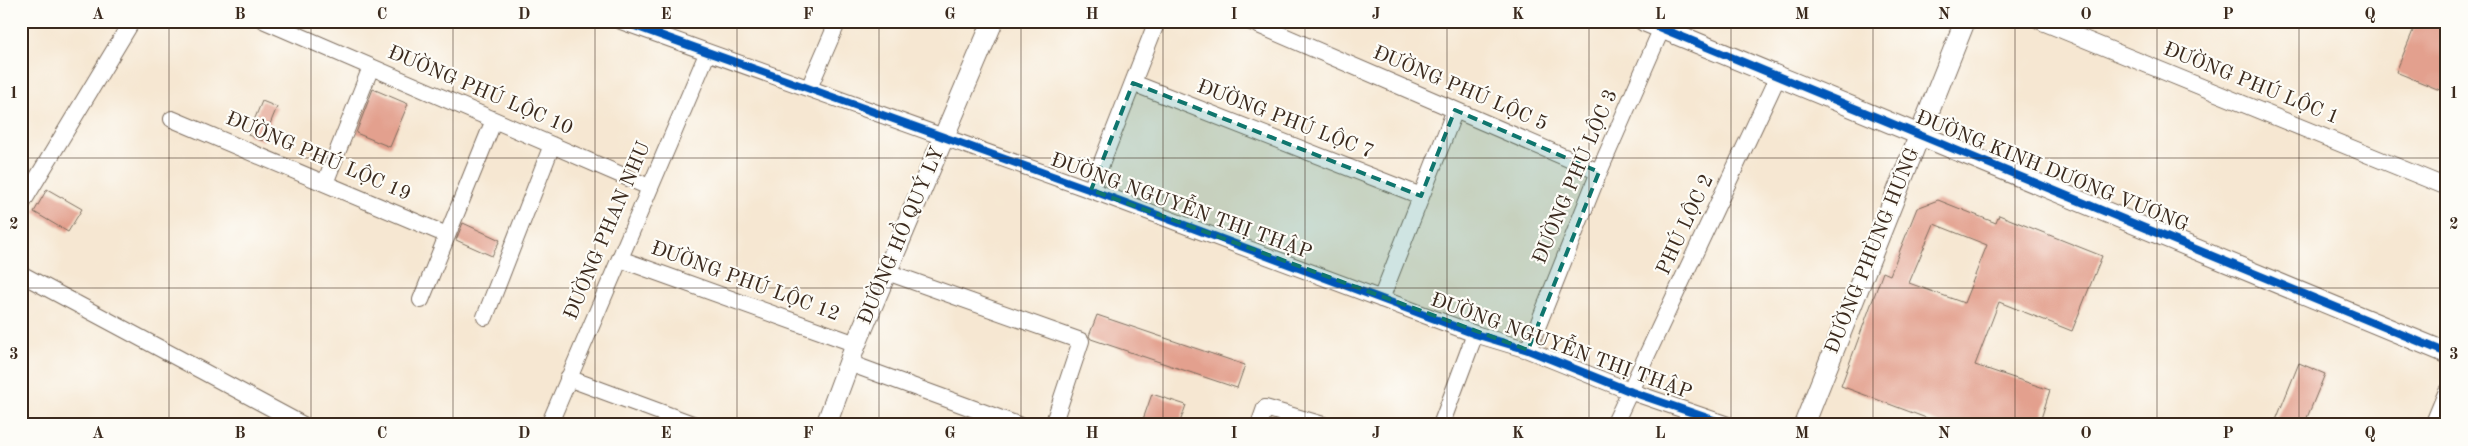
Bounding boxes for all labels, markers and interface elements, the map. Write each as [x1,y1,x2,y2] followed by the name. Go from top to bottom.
[92,7,104,23] text: A
[234,7,246,23] text: B
[377,7,387,23] text: C
[518,7,530,23] text: D
[660,7,672,23] text: E
[803,7,814,23] text: F
[944,7,956,23] text: G
[1085,7,1099,23] text: H
[1230,7,1238,23] text: I
[1372,7,1381,23] text: J
[1512,7,1524,23] text: K
[1655,7,1666,23] text: L
[1795,7,1809,23] text: M
[1938,7,1951,23] text: N
[2080,7,2092,23] text: O
[2222,7,2234,23] text: P
[2364,7,2376,23] text: Q
[2160,36,2343,128] street label: ĐƯỜNG PHÚ LỘC 1
[384,39,577,139] street label: ĐƯỜNG PHÚ LỘC 10
[1370,39,1552,135] street label: ĐƯỜNG PHÚ LỘC 5
[1194,73,1378,163] street label: ĐƯỜNG PHÚ LỘC 7
[1526,85,1622,267] street label: ĐƯỜNG PHÚ LỘC 3
[9,86,19,102] text: 1
[2449,86,2459,102] text: 1
[1913,104,2193,236] street label: ĐƯỜNG KINH DƯƠNG VƯƠNG
[222,105,415,205] street label: ĐƯỜNG PHÚ LỘC 19
[558,137,655,323] street label: ĐƯỜNG PHAN NHU
[849,141,949,328] street label: ĐƯỜNG HỒ QUÝ LY
[1819,144,1924,357] street label: ĐƯỜNG PHÙNG HƯNG
[1048,145,1316,264] street label: ĐƯỜNG NGUYỄN THỊ THẬP
[1650,170,1718,278] street label: PHÚ LỘC 2
[9,217,19,233] text: 2
[2449,217,2459,233] text: 2
[648,235,843,325] street label: ĐƯỜNG PHÚ LỘC 12
[1428,285,1696,404] street label: ĐƯỜNG NGUYỄN THỊ THẬP
[9,347,19,363] text: 3
[2449,347,2459,363] text: 3
[92,426,104,442] text: A
[234,426,246,442] text: B
[377,426,387,442] text: C
[518,426,530,442] text: D
[660,426,672,442] text: E
[803,426,814,442] text: F
[944,426,956,442] text: G
[1085,426,1099,442] text: H
[1230,426,1238,442] text: I
[1372,426,1381,442] text: J
[1512,426,1524,442] text: K
[1655,426,1666,442] text: L
[1795,426,1809,442] text: M
[1938,426,1951,442] text: N
[2080,426,2092,442] text: O
[2222,426,2234,442] text: P
[2364,426,2376,442] text: Q

